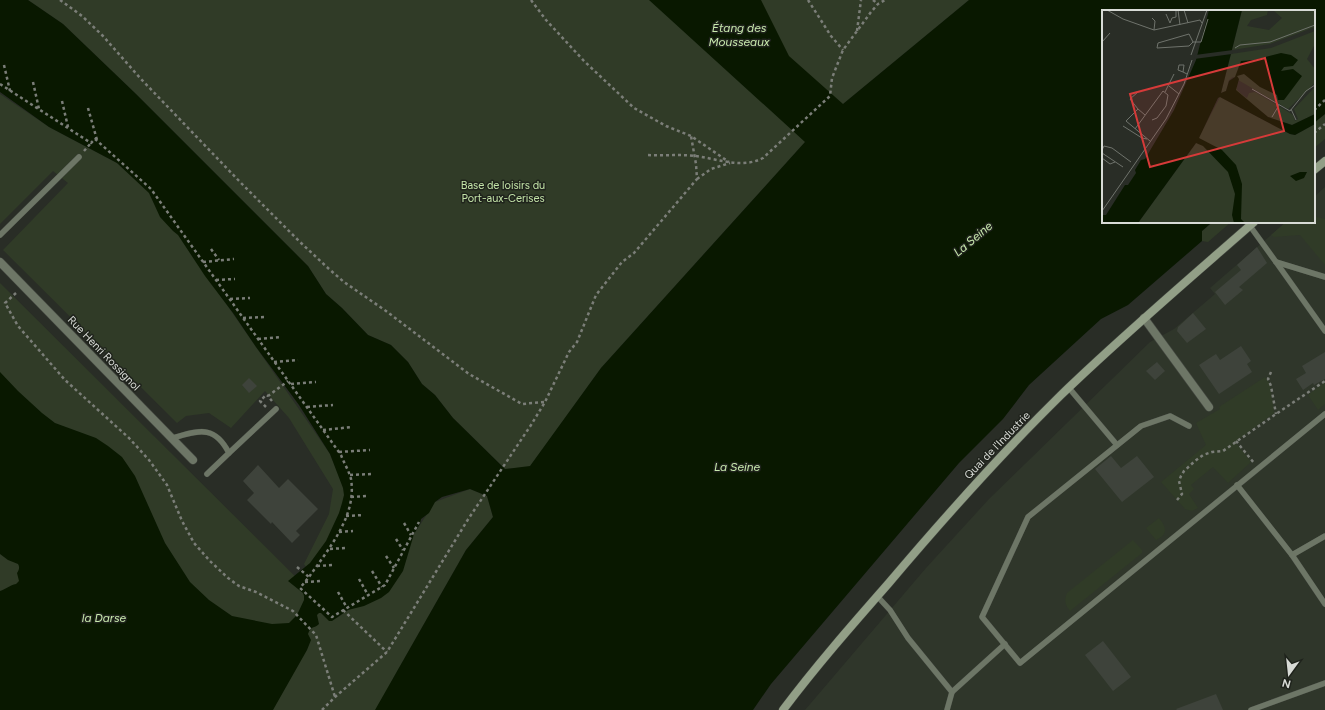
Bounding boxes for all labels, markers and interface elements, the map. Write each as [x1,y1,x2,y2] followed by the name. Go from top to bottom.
[1102,10,1315,223] inset map
[708,21,770,49] water label: Étang des Mousseaux
[461,179,545,205] park label: Base de loisirs du Port-aux-Cerises
[951,219,996,259] water label: La Seine
[65,313,143,393] street label: Rue Henri Rossignol
[962,409,1033,482] street label: Quai de l'Industrie
[714,460,761,474] water label: La Seine
[82,611,127,625] water label: la Darse
[1269,654,1309,694] north arrow
[1281,676,1292,691] text: N

